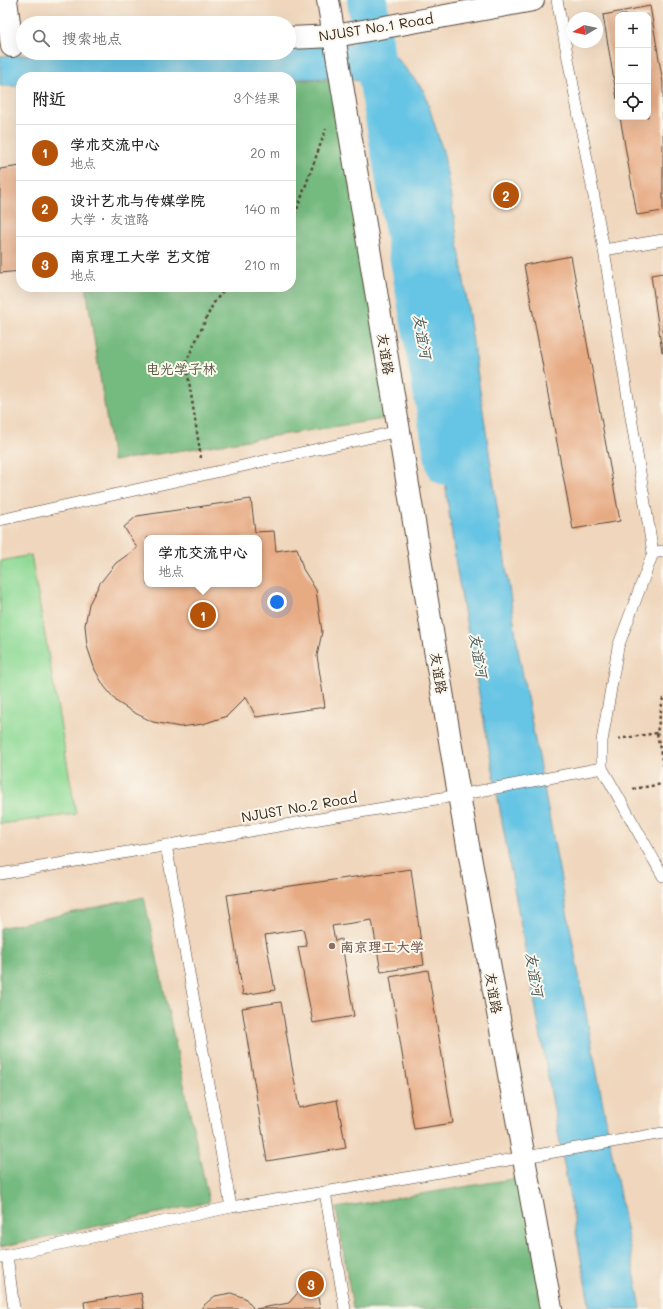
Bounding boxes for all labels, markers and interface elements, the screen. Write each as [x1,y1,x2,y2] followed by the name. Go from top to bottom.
[317,9,435,45] street label: NJUST No.1 Road
[567,12,603,48] north arrow
[615,12,651,120] map controls
[615,12,651,48] button: +
[16,16,296,60] search box
[30,27,52,49] icon: search
[62,28,122,48] text: 搜索地点
[615,48,651,84] button: −
[615,84,651,120] button: locate
[32,87,66,109] text: 附近
[233,89,280,106] text: 3个结果
[70,134,160,154] text: 学术交流中心
[42,144,48,161] text: 1
[250,144,280,161] text: 20 m
[70,154,96,171] text: 地点
[493,180,519,210] pin: 2
[70,190,205,210] text: 设计艺术与传媒学院
[41,200,49,217] text: 2
[244,200,280,217] text: 140 m
[70,210,149,227] text: 大学 · 友谊路
[70,246,210,266] text: 南京理工大学 艺文馆
[41,256,49,273] text: 3
[244,256,280,273] text: 210 m
[70,266,96,283] text: 地点
[409,312,437,363] water label: 友谊河
[373,332,399,376] street label: 友谊路
[146,359,217,378] park label: 电光学子林
[144,535,262,587] popup
[158,542,248,562] text: 学术交流中心
[158,562,184,579] text: 地点
[267,592,287,612] your location
[190,600,216,630] pin: 1
[465,631,493,682] water label: 友谊河
[426,651,452,695] street label: 友谊路
[240,787,359,827] street label: NJUST No.2 Road
[340,937,424,956] place label: 南京理工大学
[327,941,337,951] marker: 南京理工大学
[521,950,549,1001] water label: 友谊河
[481,971,507,1015] street label: 友谊路
[298,1269,324,1299] pin: 3

